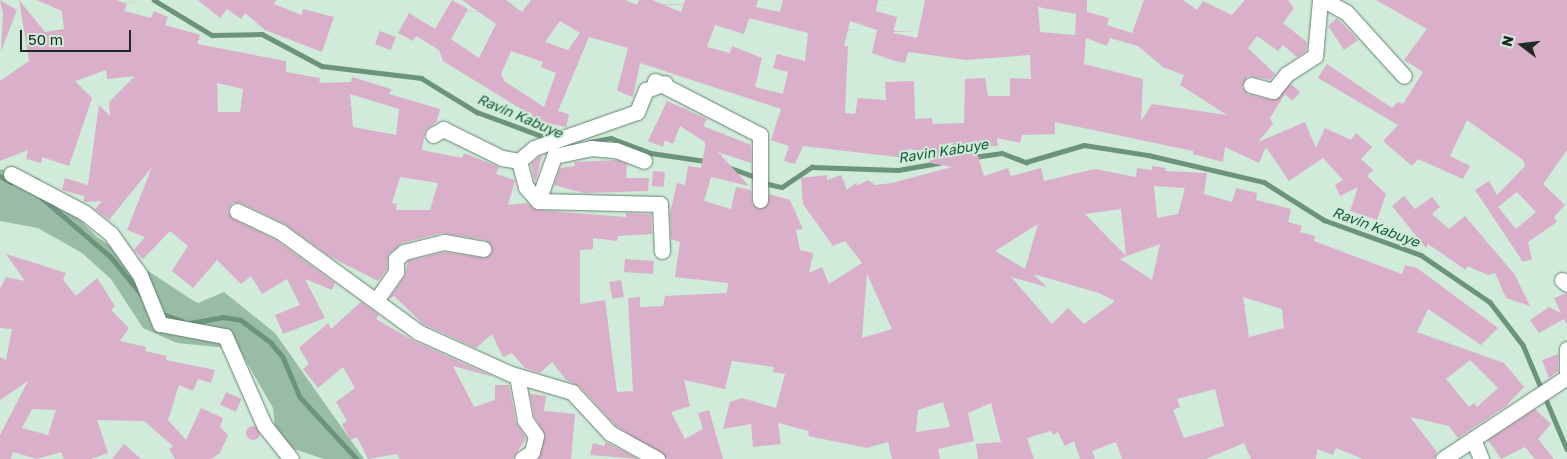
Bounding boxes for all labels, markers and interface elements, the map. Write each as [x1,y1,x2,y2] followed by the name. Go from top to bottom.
[22,20,134,52] scale bar
[1497,20,1547,70] north arrow
[28,30,63,48] text: 50 m
[1497,34,1517,48] text: N
[475,91,565,141] water label: Ravin Kabuye
[897,136,989,166] water label: Ravin Kabuye
[1330,204,1422,250] water label: Ravin Kabuye

